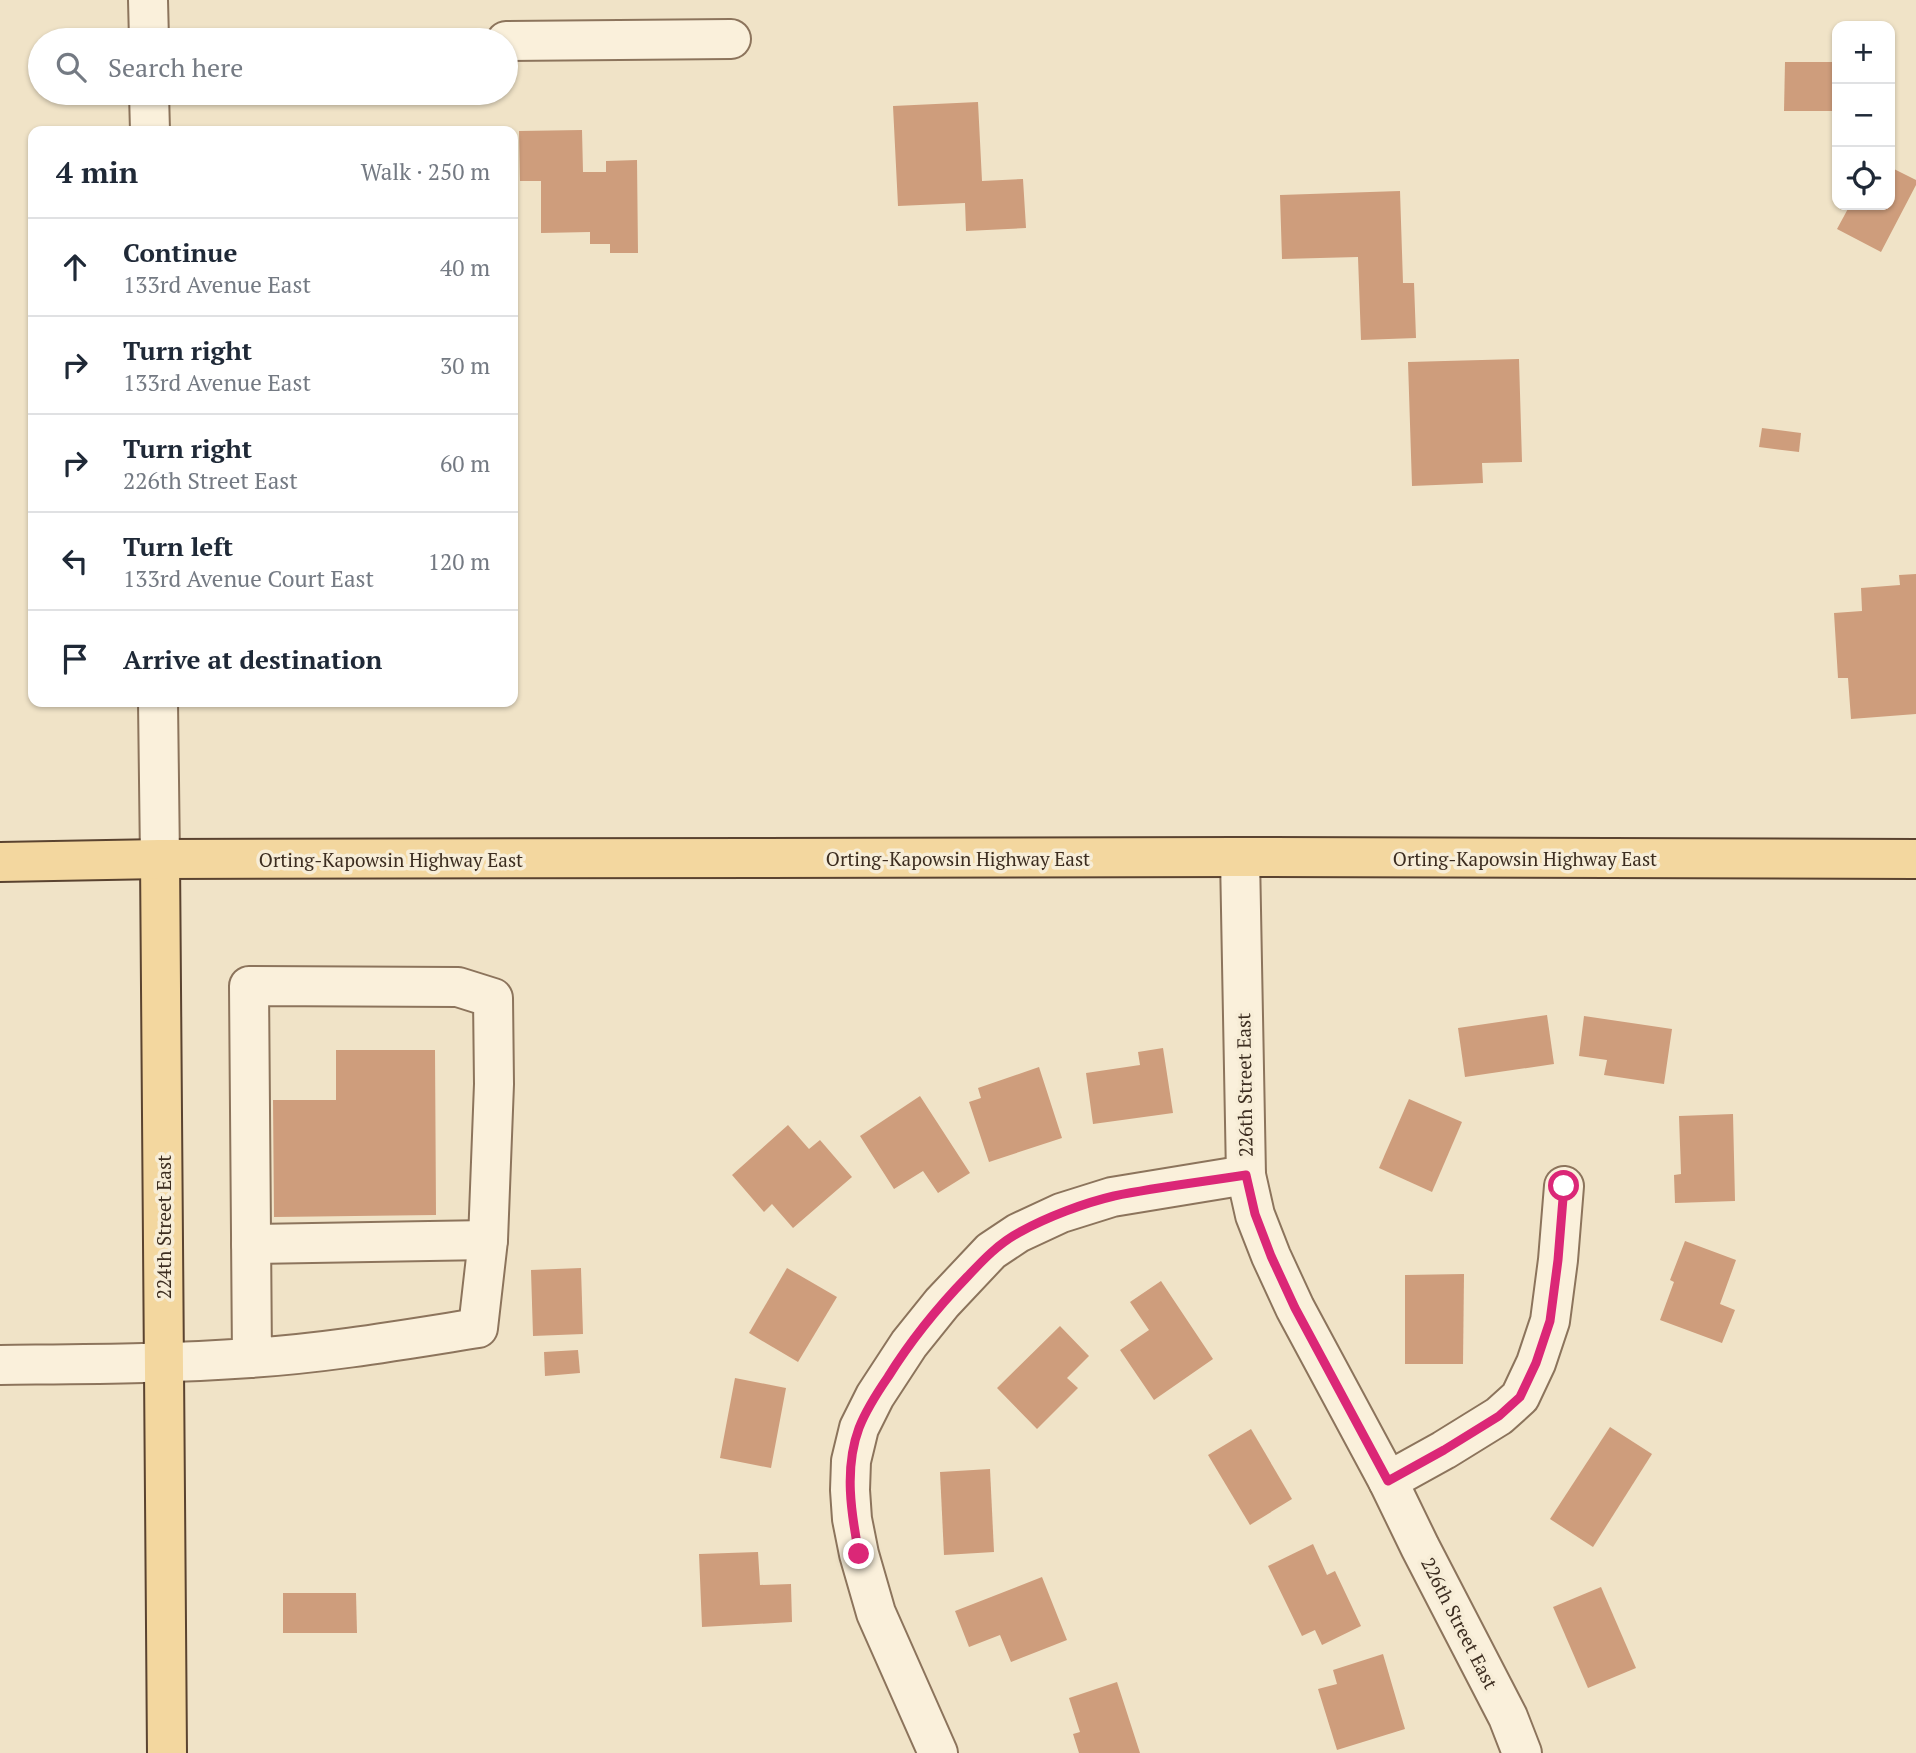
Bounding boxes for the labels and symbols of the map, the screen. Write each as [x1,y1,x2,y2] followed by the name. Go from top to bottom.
[826,846,1090,871] street label: Orting-Kapowsin Highway East
[1393,846,1657,871] street label: Orting-Kapowsin Highway East
[259,847,523,872] street label: Orting-Kapowsin Highway East
[1230,1013,1258,1157] street label: 226th Street East
[151,1155,176,1299] street label: 224th Street East
[1548,1170,1579,1201] route start
[843,1538,874,1569] route end
[1416,1553,1504,1693] street label: 226th Street East

